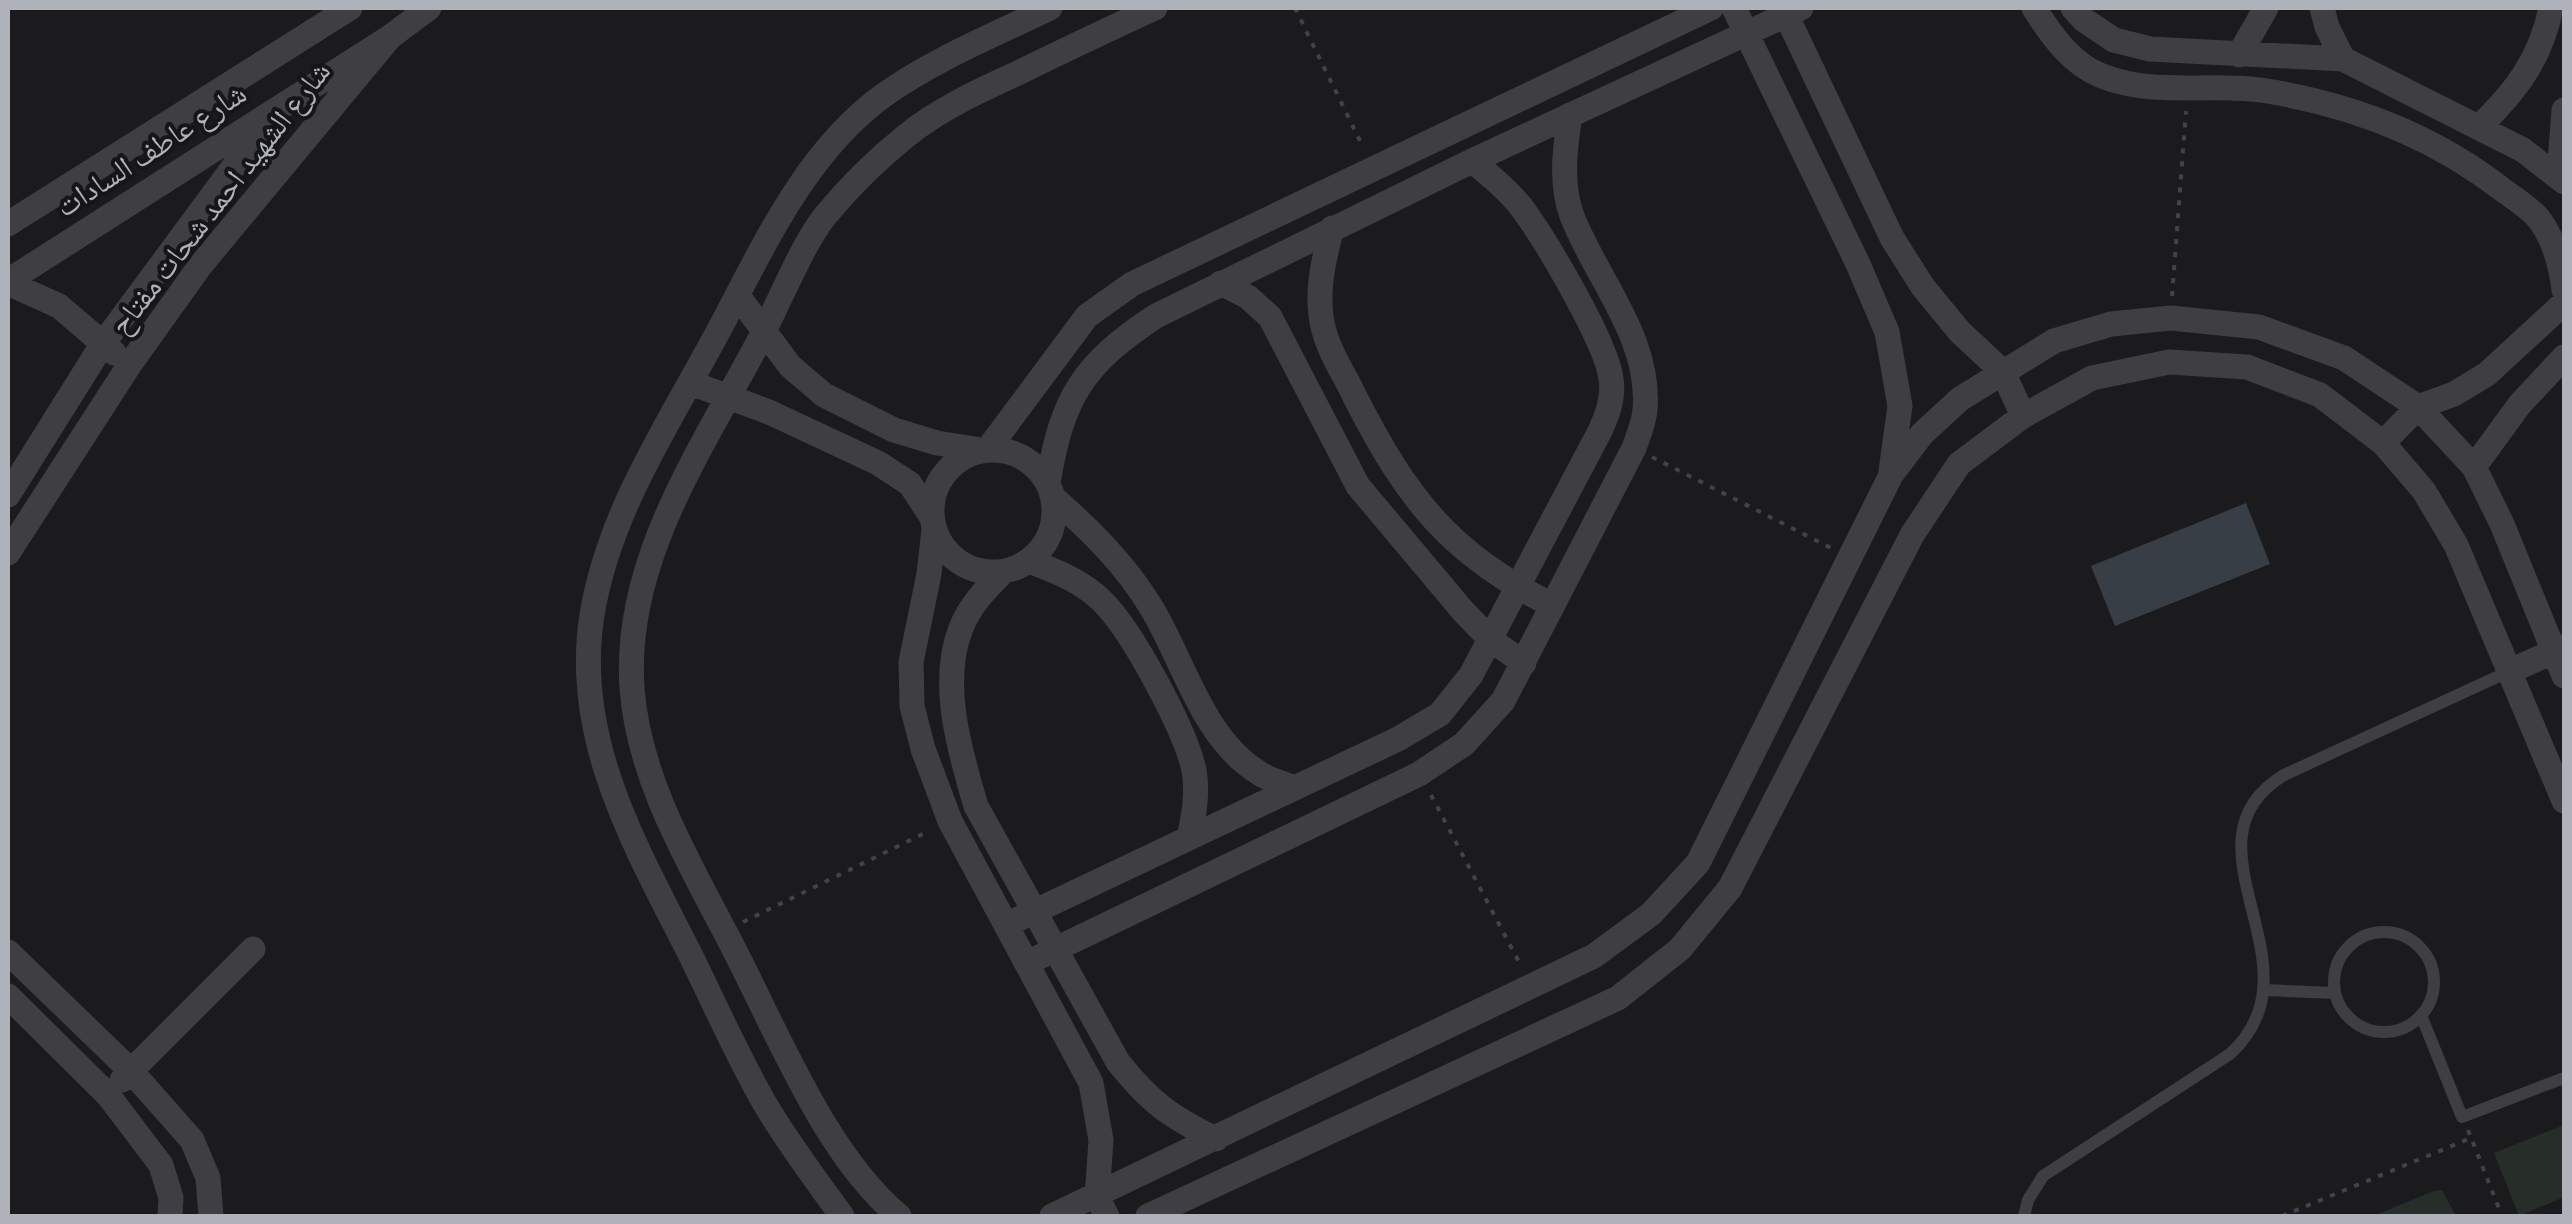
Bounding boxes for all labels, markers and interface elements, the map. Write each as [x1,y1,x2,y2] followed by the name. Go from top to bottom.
[99,52,339,342] street label: شارع الشهيد احمد شحات مفتاح
[47,72,254,226] street label: شارع عاطف السادات

